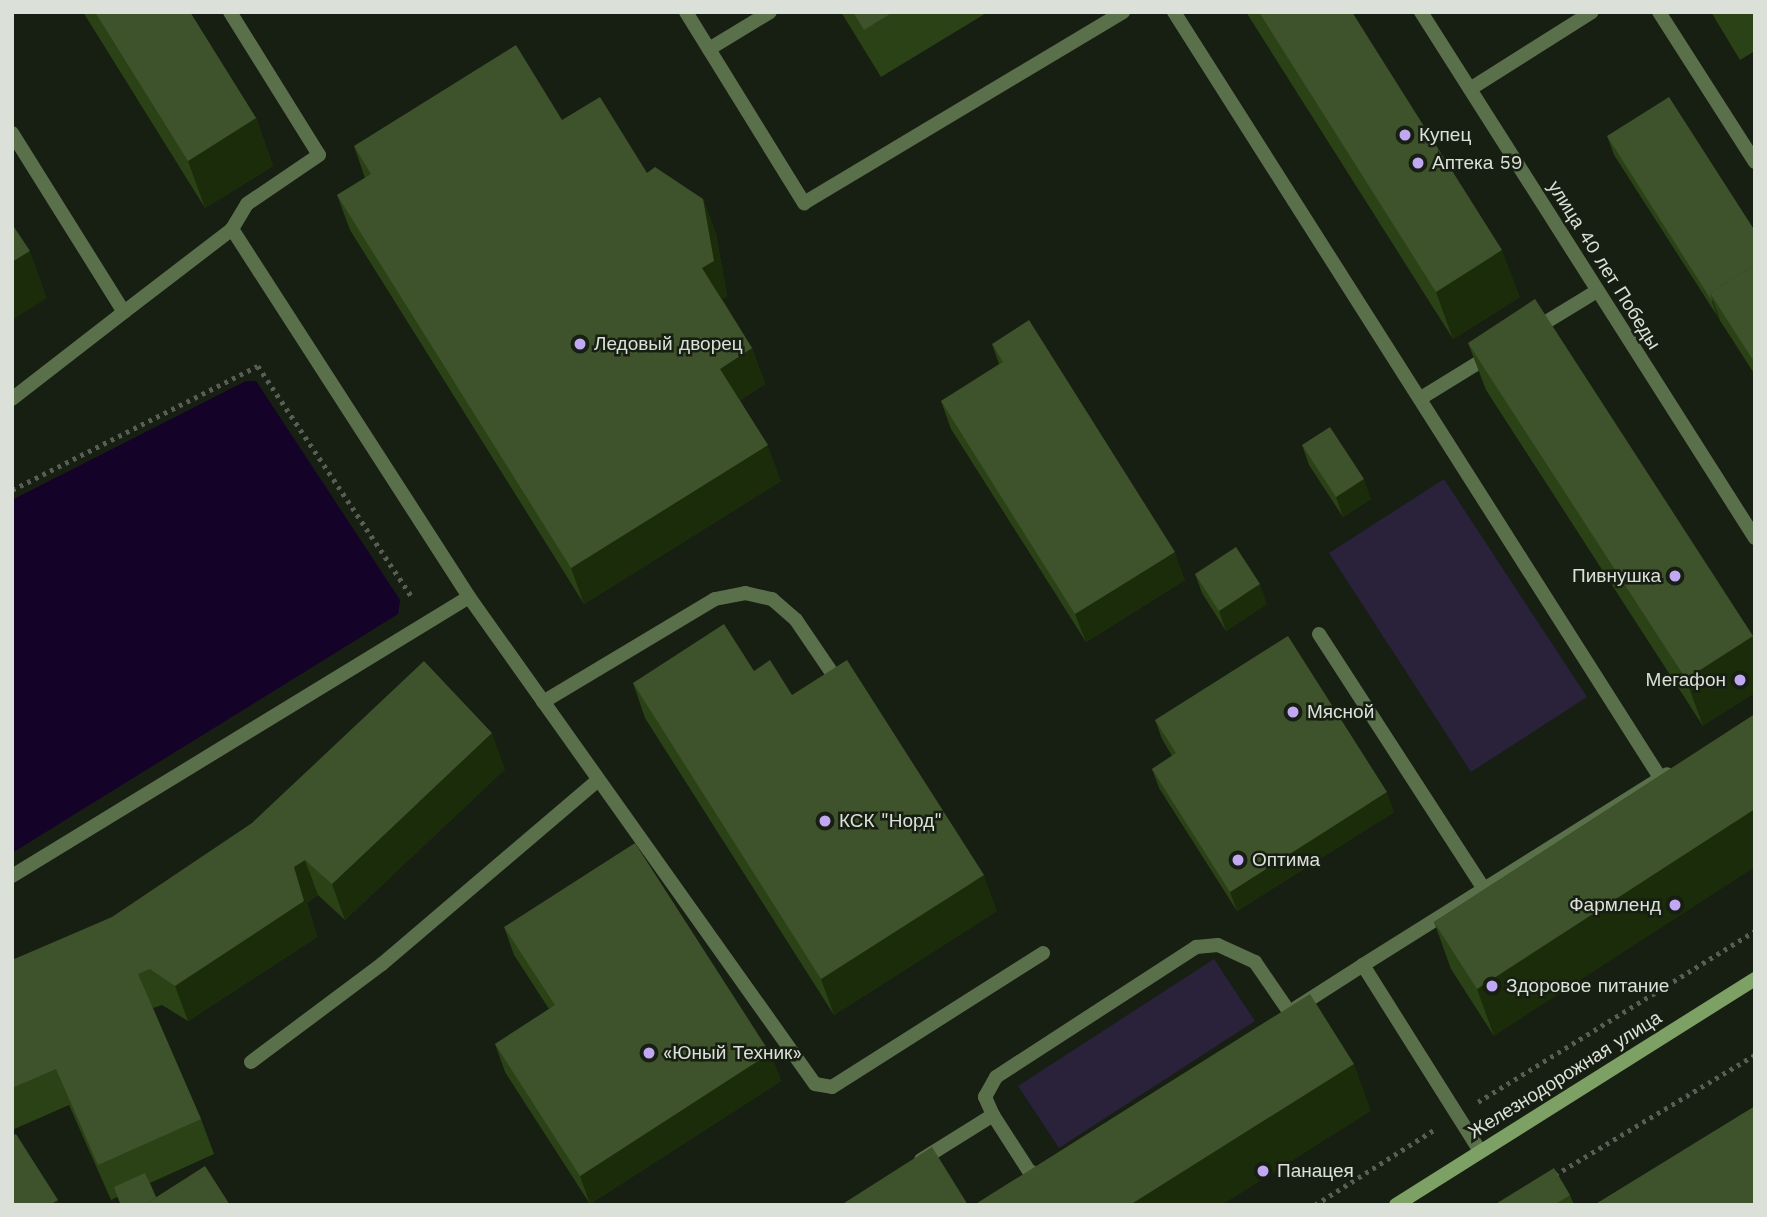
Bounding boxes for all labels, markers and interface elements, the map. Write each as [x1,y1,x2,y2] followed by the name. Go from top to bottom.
[1419,124,1471,146] place label: Купец
[1397,127,1413,143] marker: Купец
[1432,152,1523,174] place label: Аптека 59
[1410,155,1426,171] marker: Аптека 59
[1543,176,1665,354] street label: улица 40 лет Победы
[594,333,743,355] place label: Ледовый дворец
[572,336,588,352] marker: Ледовый дворец
[1572,565,1661,587] place label: Пивнушка
[1667,568,1683,584] marker: Пивнушка
[1646,669,1726,691] place label: Мегафон
[1732,672,1748,688] marker: Мегафон
[1307,701,1374,723] place label: Мясной
[1285,704,1301,720] marker: Мясной
[839,810,942,832] place label: КСК "Норд"
[817,813,833,829] marker: КСК "Норд"
[1252,849,1320,871] place label: Оптима
[1230,852,1246,868] marker: Оптима
[1569,894,1661,916] place label: Фармленд
[1667,897,1683,913] marker: Фармленд
[1506,975,1669,997] place label: Здоровое питание
[1484,978,1500,994] marker: Здоровое питание
[1464,1006,1666,1144] street label: Железнодорожная улица
[663,1042,802,1064] place label: «Юный Техник»
[641,1045,657,1061] marker: «Юный Техник»
[1277,1160,1354,1182] place label: Панацея
[1255,1163,1271,1179] marker: Панацея

